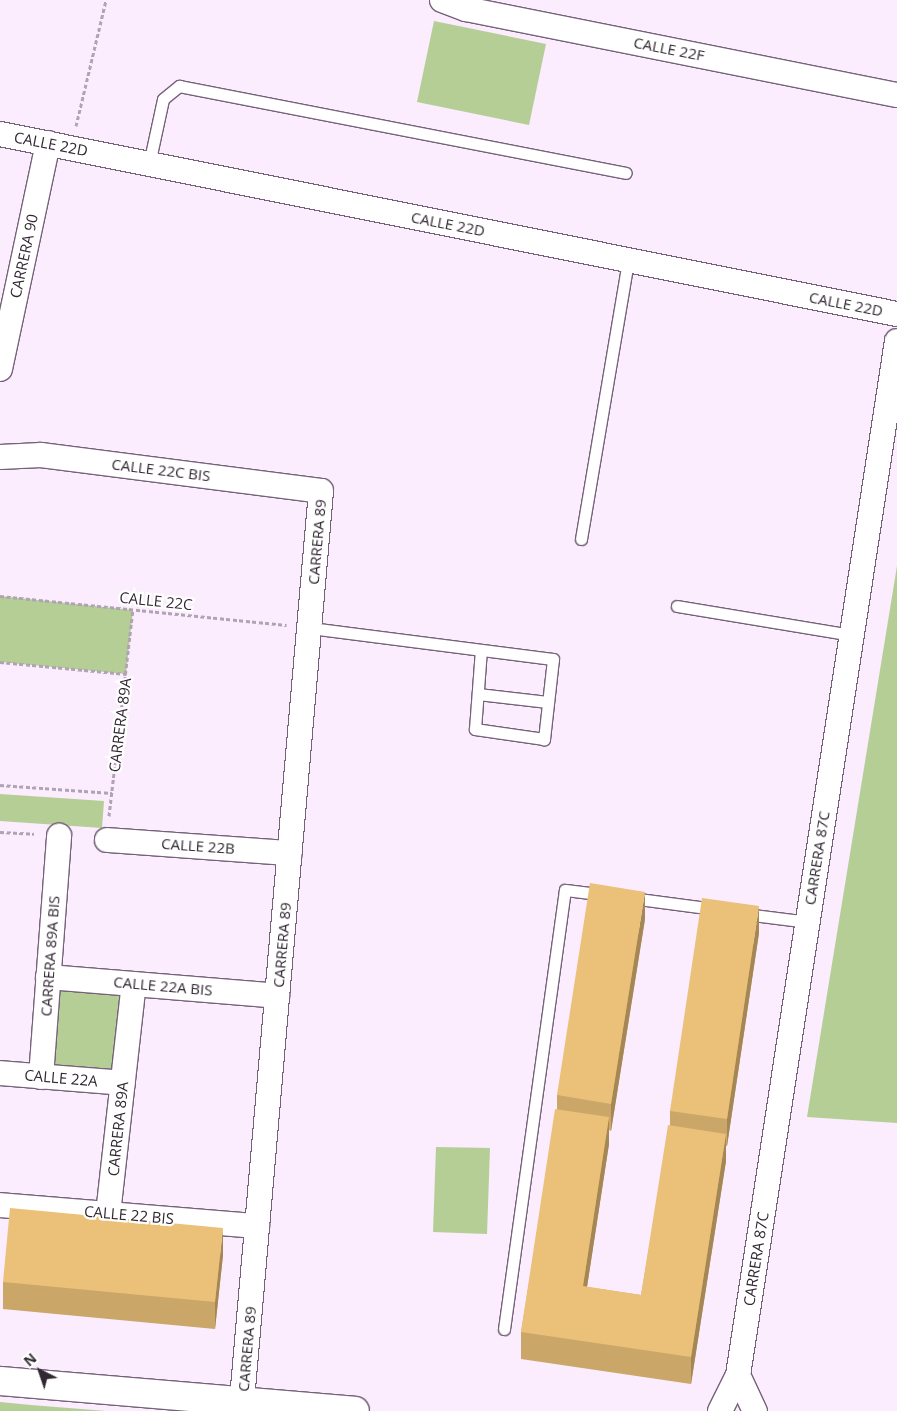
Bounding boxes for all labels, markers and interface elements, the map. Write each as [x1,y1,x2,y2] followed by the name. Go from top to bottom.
[632,33,706,65] street label: CALLE 22F
[13,128,89,160] street label: CALLE 22D
[410,208,486,240] street label: CALLE 22D
[6,212,42,300] street label: CARRERA 90
[808,288,884,320] street label: CALLE 22D
[111,455,211,485] street label: CALLE 22C BIS
[304,499,330,585] street label: CARRERA 89
[119,588,193,614] street label: CALLE 22C
[105,677,135,773] street label: CARRERA 89A
[801,810,833,906] street label: CARRERA 87C
[161,834,235,858] street label: CALLE 22B
[37,895,63,1017] street label: CARRERA 89A BIS
[269,902,295,988] street label: CARRERA 89
[113,973,213,999] street label: CALLE 22A BIS
[24,1066,98,1090] street label: CALLE 22A
[104,1081,132,1177] street label: CARRERA 89A
[83,1202,175,1228] street label: CALLE 22 BIS
[740,1211,772,1307] street label: CARRERA 87C
[234,1306,260,1392] street label: CARRERA 89
[15,1346,65,1396] north arrow
[19,1348,40,1370] text: N

